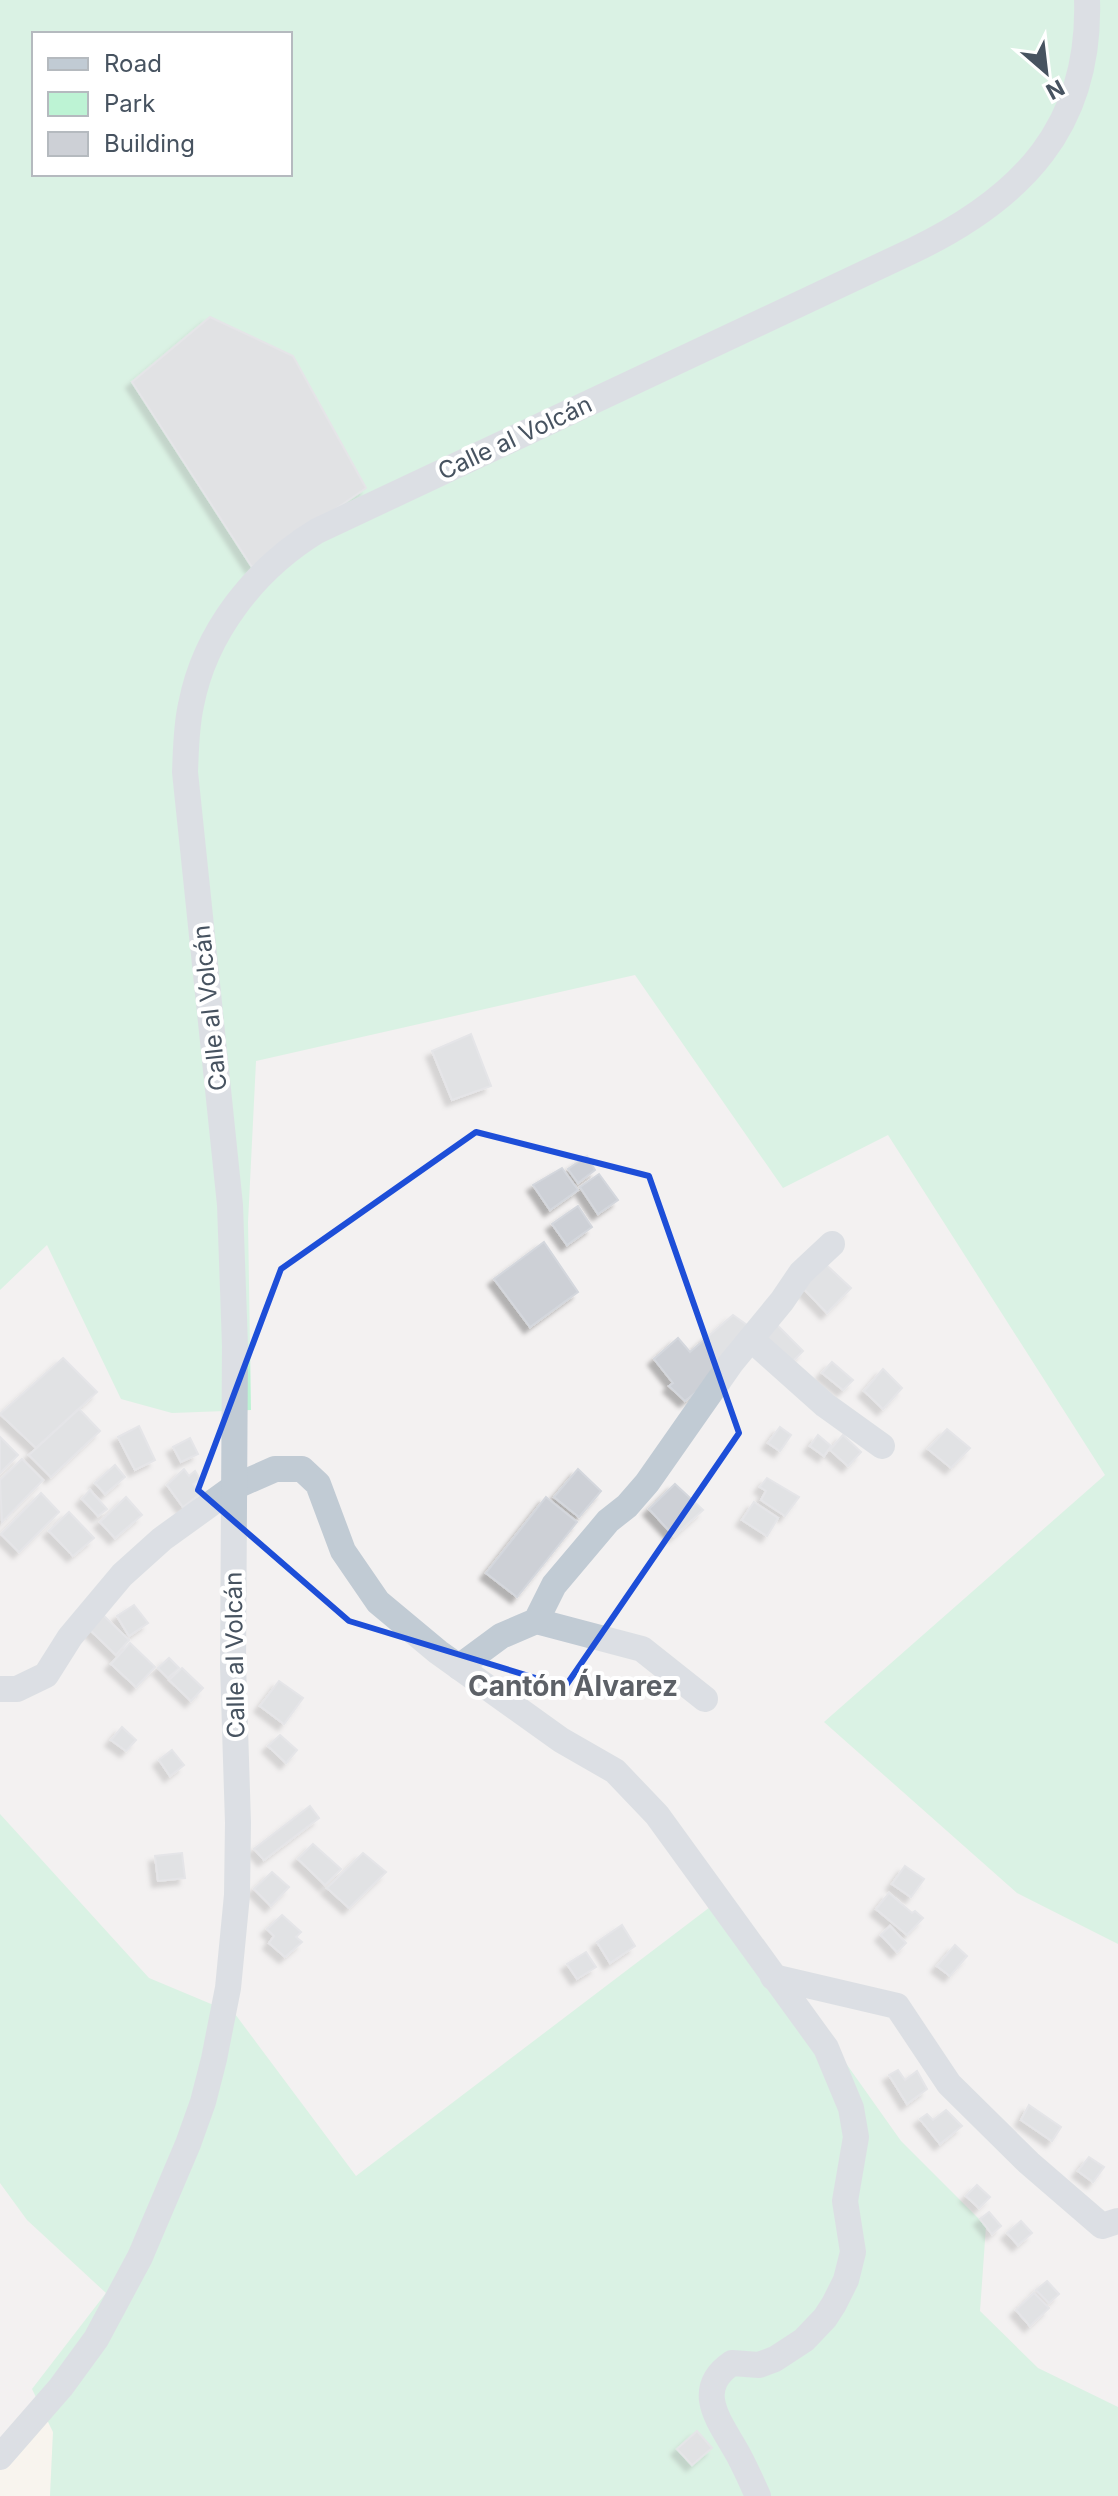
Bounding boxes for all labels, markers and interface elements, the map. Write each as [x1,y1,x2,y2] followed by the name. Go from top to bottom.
[32,32,292,176] legend
[1006,32,1086,112] north arrow
[104,49,162,78] text: Road
[1042,74,1069,105] text: N
[104,89,155,118] text: Park
[104,129,195,158] text: Building
[433,389,596,486] street label: Calle al Volcán
[186,924,233,1092] street label: Calle al Volcán
[219,1571,250,1739] street label: Calle al Volcán
[468,1668,678,1703] district label: Cantón Álvarez

